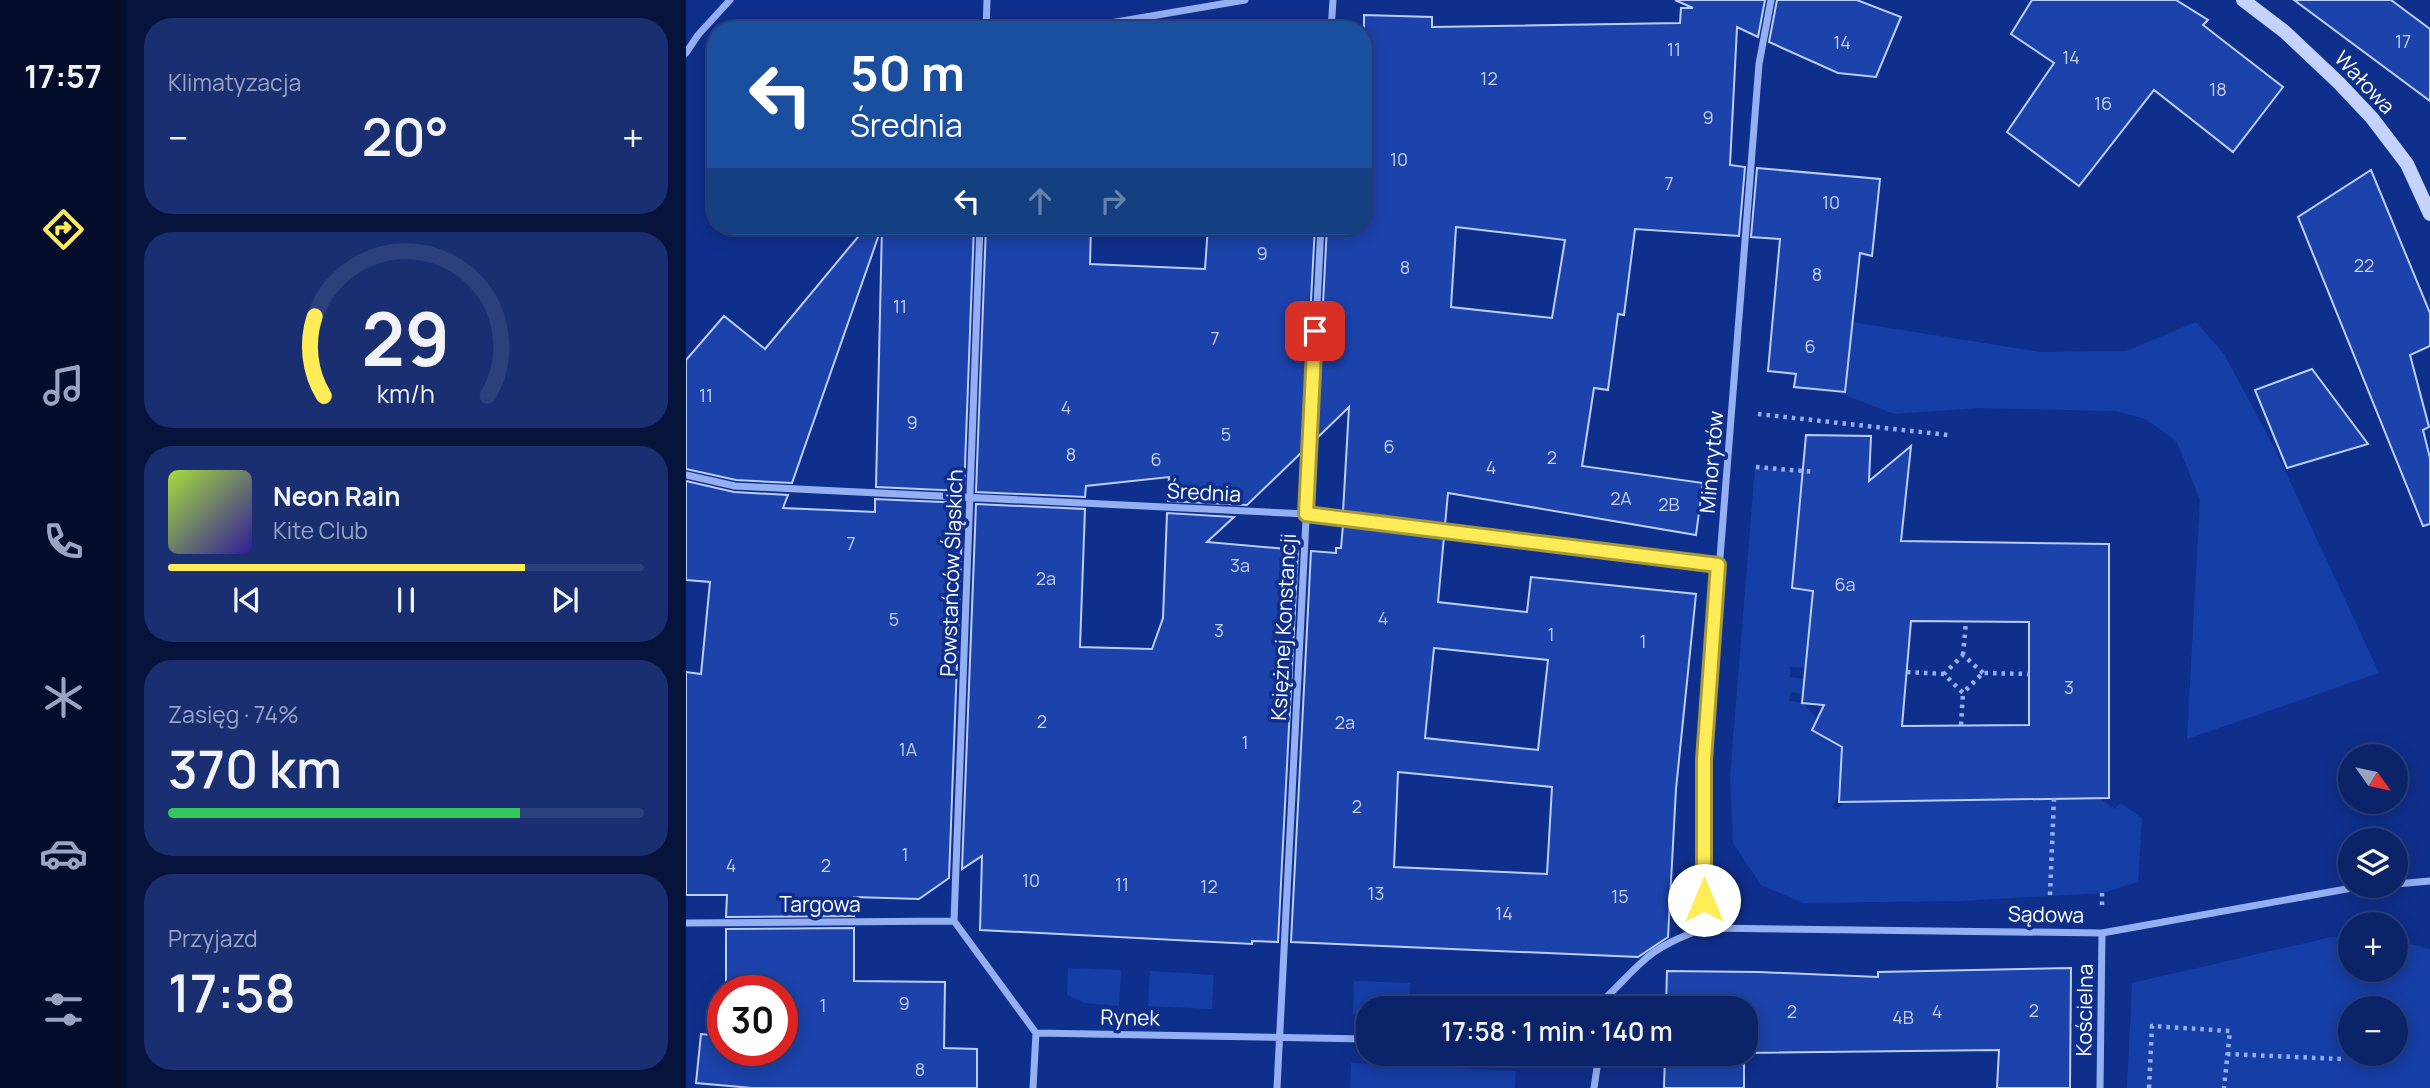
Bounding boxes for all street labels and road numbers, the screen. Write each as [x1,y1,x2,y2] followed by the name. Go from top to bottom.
[2329,44,2401,120] street label: Wałowa
[1693,410,1729,514] street label: Minorytów
[933,469,969,677] street label: Powstańców Śląskich
[1166,476,1242,508] street label: Średnia
[1264,533,1302,721] street label: Księżnej Konstancji
[779,890,861,918] street label: Targowa
[2008,899,2084,929] street label: Sądowa
[2069,964,2099,1056] street label: Kościelna
[1100,1002,1161,1032] street label: Rynek

